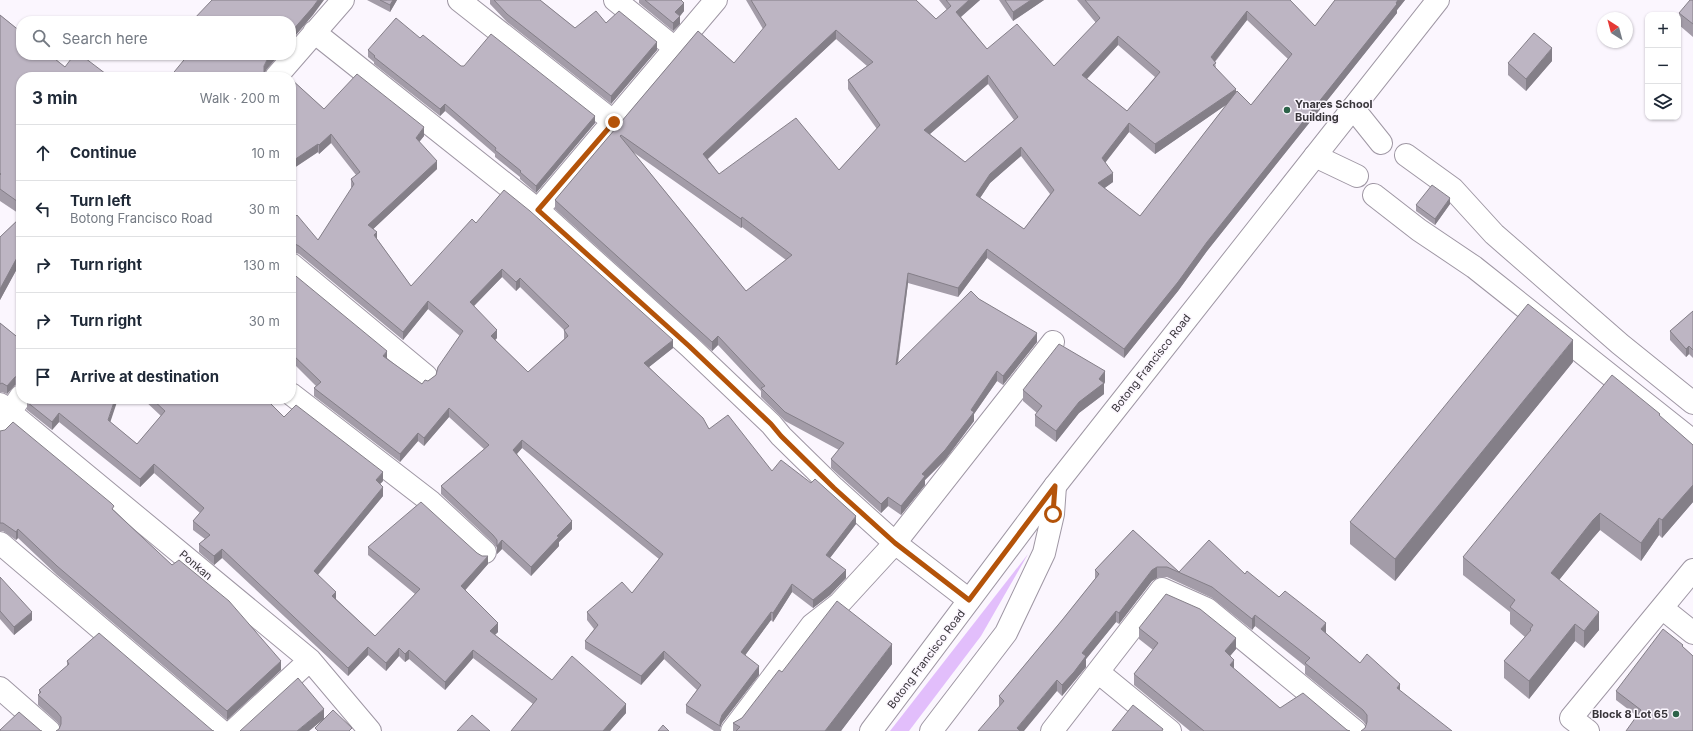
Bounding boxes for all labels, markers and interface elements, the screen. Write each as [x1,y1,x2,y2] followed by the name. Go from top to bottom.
[1597,12,1633,48] north arrow
[1645,12,1681,120] map controls
[1645,12,1681,48] button: +
[16,16,296,60] search box
[30,27,52,49] icon: search
[62,29,148,48] text: Search here
[1645,48,1681,84] button: −
[1645,84,1681,120] button: layers
[32,88,78,108] text: 3 min
[200,90,280,106] text: Walk · 200 m
[1295,97,1372,124] place label: Ynares School Building
[1282,105,1292,115] marker: Ynares School Building
[605,113,623,131] route end
[32,142,54,164] icon: ahead
[70,143,137,162] text: Continue
[251,145,280,161] text: 10 m
[70,191,131,210] text: Turn left
[32,198,54,220] icon: left
[249,201,280,217] text: 30 m
[70,210,212,226] text: Botong Francisco Road
[32,254,54,276] icon: right
[70,255,142,274] text: Turn right
[243,257,280,273] text: 130 m
[32,310,54,332] icon: right
[70,311,142,330] text: Turn right
[1108,311,1194,415] street label: Botong Francisco Road
[249,313,280,329] text: 30 m
[32,366,54,388] icon: arrive
[70,367,219,386] text: Arrive at destination
[1044,505,1062,523] route start
[177,547,215,583] street label: Ponkan
[884,607,968,711] street label: Botong Francisco Road
[1592,707,1668,721] place label: Block 8 Lot 65
[1671,709,1681,719] marker: Block 8 Lot 65

